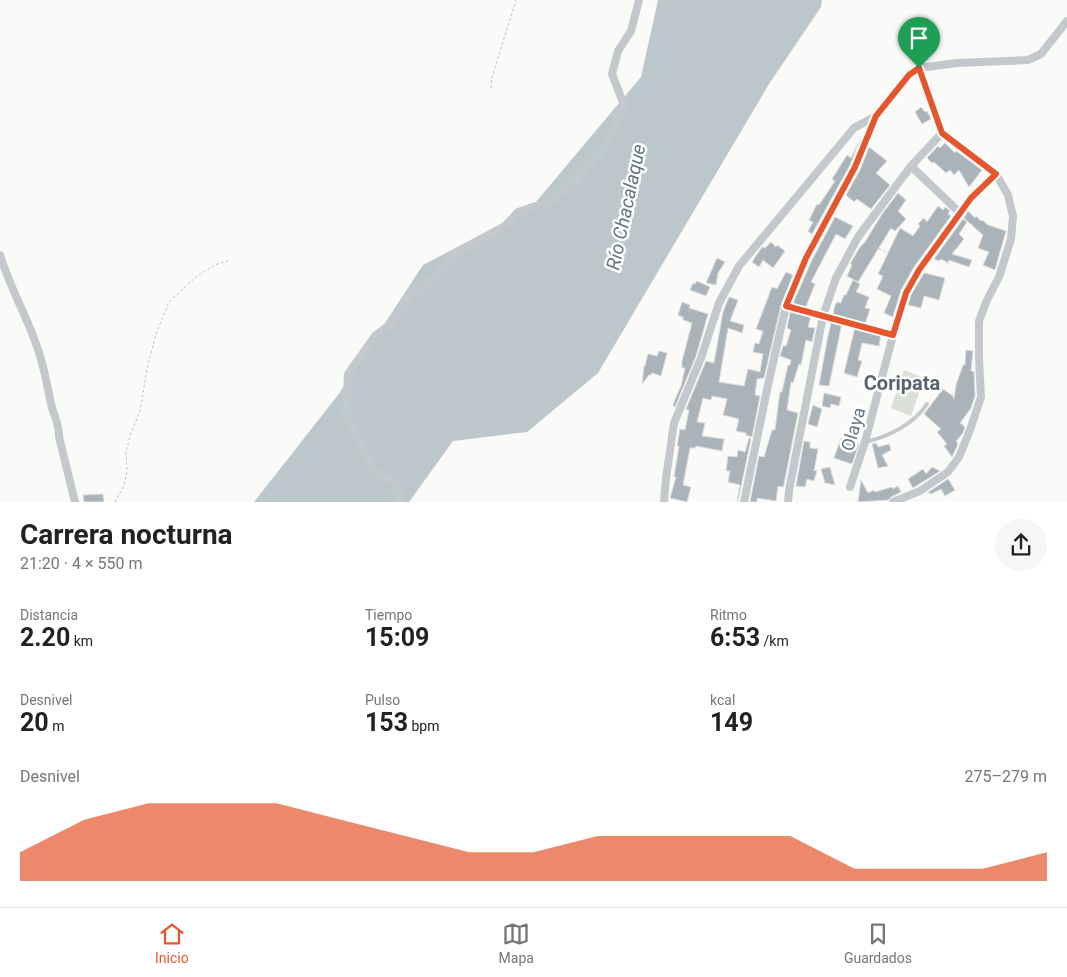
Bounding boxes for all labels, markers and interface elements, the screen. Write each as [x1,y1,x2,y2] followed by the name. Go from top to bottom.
[898,17,940,68] pin
[905,24,933,52] icon: arrive
[601,142,651,272] water label: Río Chacalaque
[864,371,941,395] district label: Coripata
[836,405,870,453] street label: Olaya
[20,518,233,551] text: Carrera nocturna
[995,519,1047,571] button: share
[20,554,142,573] text: 21:20 · 4 × 550 m
[20,607,78,623] text: Distancia
[365,607,412,623] text: Tiempo
[710,607,747,623] text: Ritmo
[20,623,70,652] text: 2.20
[365,623,429,652] text: 15:09
[710,623,760,652] text: 6:53
[70,633,93,649] text: km
[760,633,789,649] text: /km
[20,692,73,708] text: Desnivel
[365,692,400,708] text: Pulso
[710,692,735,708] text: kcal
[20,708,49,737] text: 20
[365,708,408,737] text: 153
[710,708,753,737] text: 149
[49,718,64,734] text: m
[408,718,440,734] text: bpm
[20,767,80,786] text: Desnivel
[965,767,1047,786] text: 275–279 m
[155,920,189,966] tab: Inicio
[499,920,534,966] tab: Mapa
[844,920,912,966] tab: Guardados

